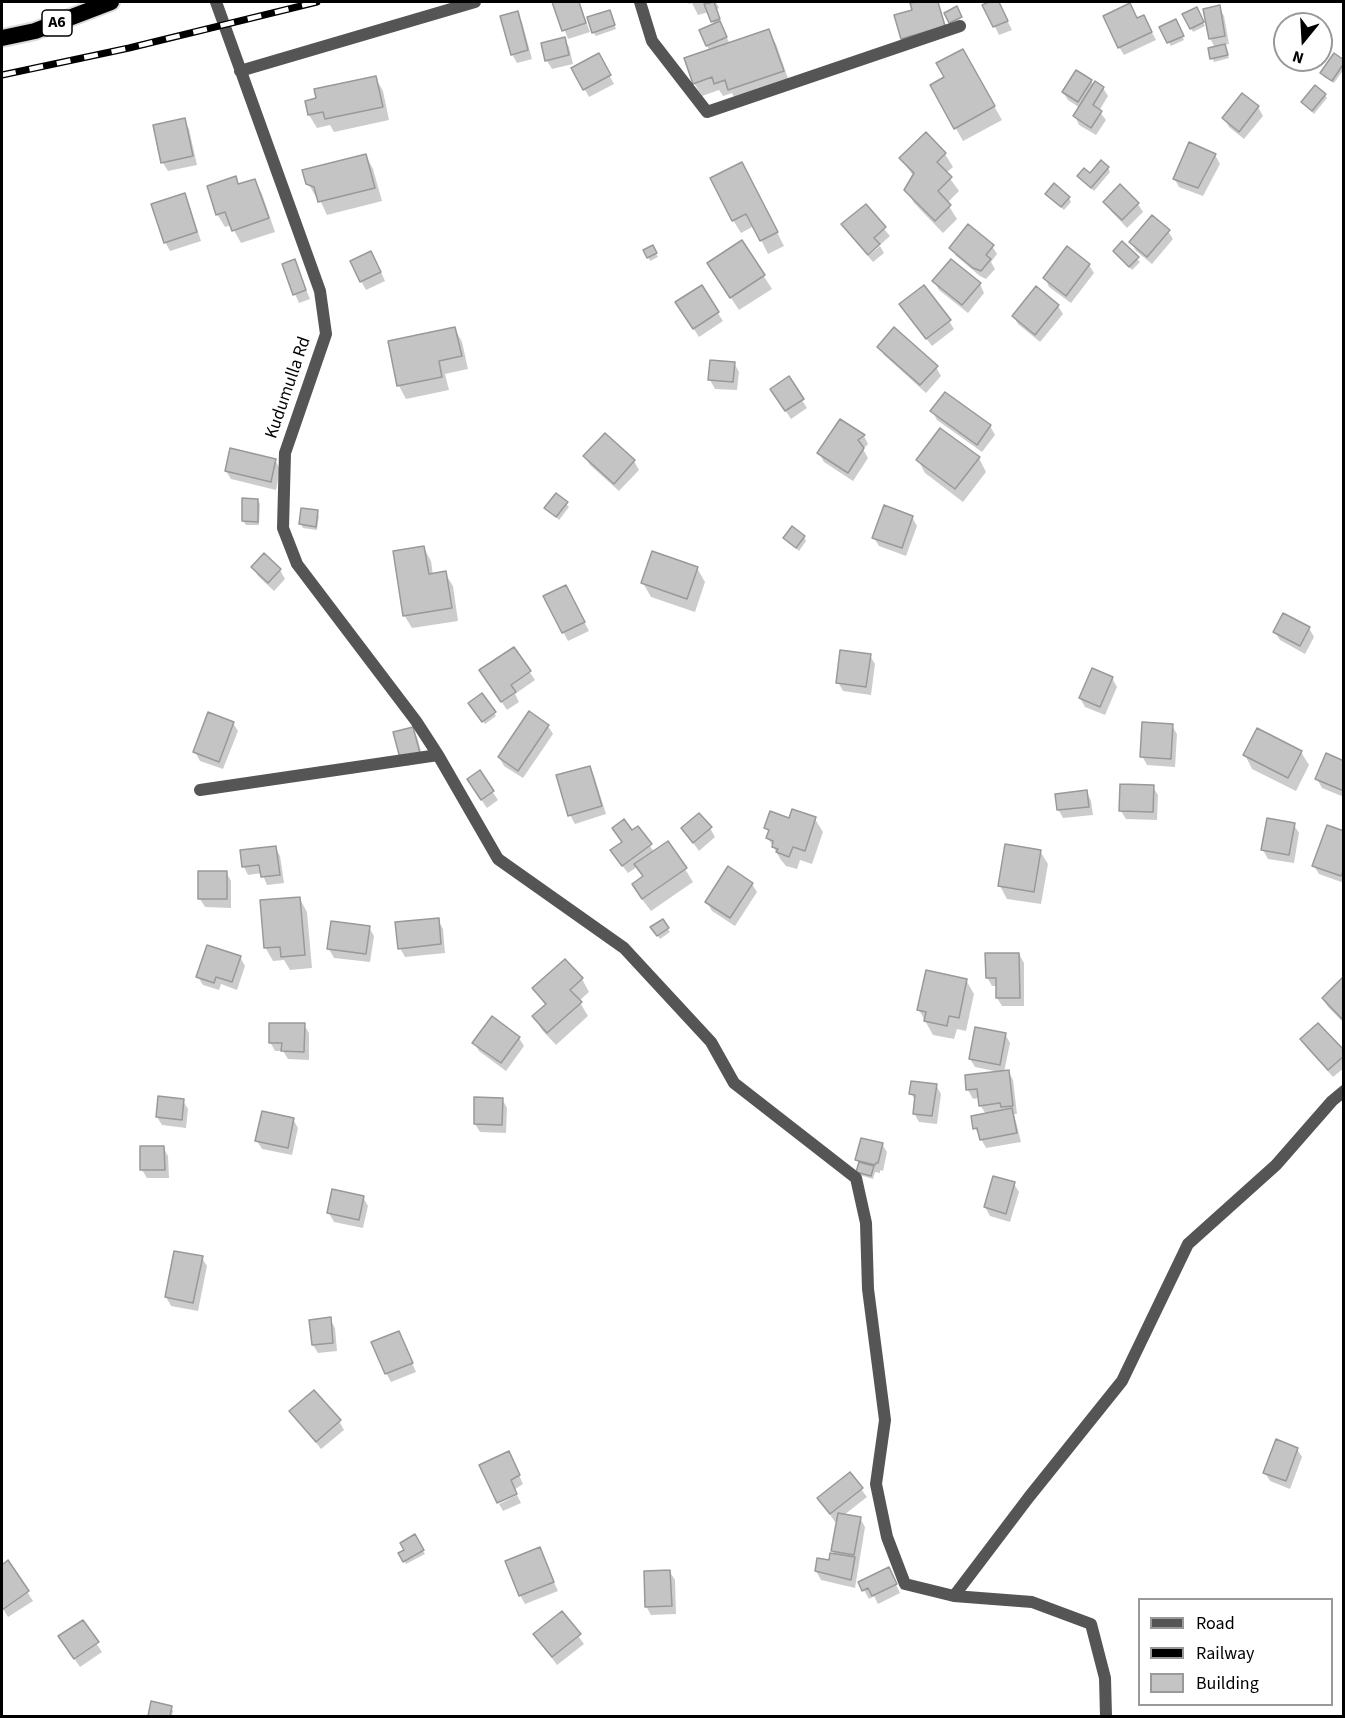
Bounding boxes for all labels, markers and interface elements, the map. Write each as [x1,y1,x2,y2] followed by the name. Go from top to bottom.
[42,10,72,36] road number: A6
[1273,12,1333,72] north arrow
[1290,45,1307,69] text: N
[261,334,317,442] street label: Kudumulla Rd
[1138,1598,1333,1706] legend
[1196,1611,1235,1636] text: Road
[1196,1641,1255,1666] text: Railway
[1196,1671,1259,1696] text: Building

